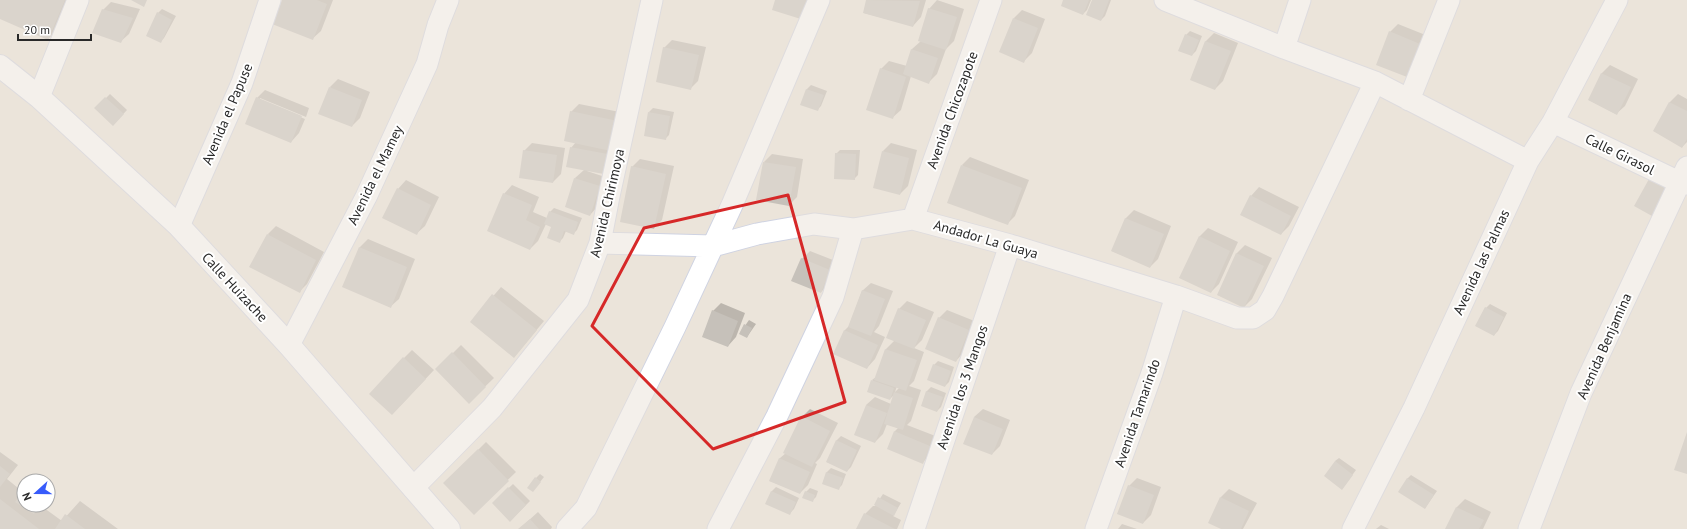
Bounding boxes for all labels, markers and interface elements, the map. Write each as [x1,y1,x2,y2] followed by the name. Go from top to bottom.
[18,16,91,42] scale bar
[24,22,50,37] text: 20 m
[922,49,982,171] street label: Avenida Chicozapote
[198,61,256,167] street label: Avenida el Papuse
[343,122,407,228] street label: Avenida el Mamey
[1582,129,1658,179] street label: Calle Girasol
[586,147,628,259] street label: Avenida Chirimoya
[1449,206,1513,318] street label: Avenida las Palmas
[932,215,1040,263] street label: Andador La Guaya
[198,248,272,326] street label: Calle Huizache
[1573,290,1636,402] street label: Avenida Benjamina
[932,322,992,451] street label: Avenida los 3 Mangos
[1110,356,1164,470] street label: Avenida Tamarindo
[16,473,56,513] north arrow
[19,491,34,502] text: N

